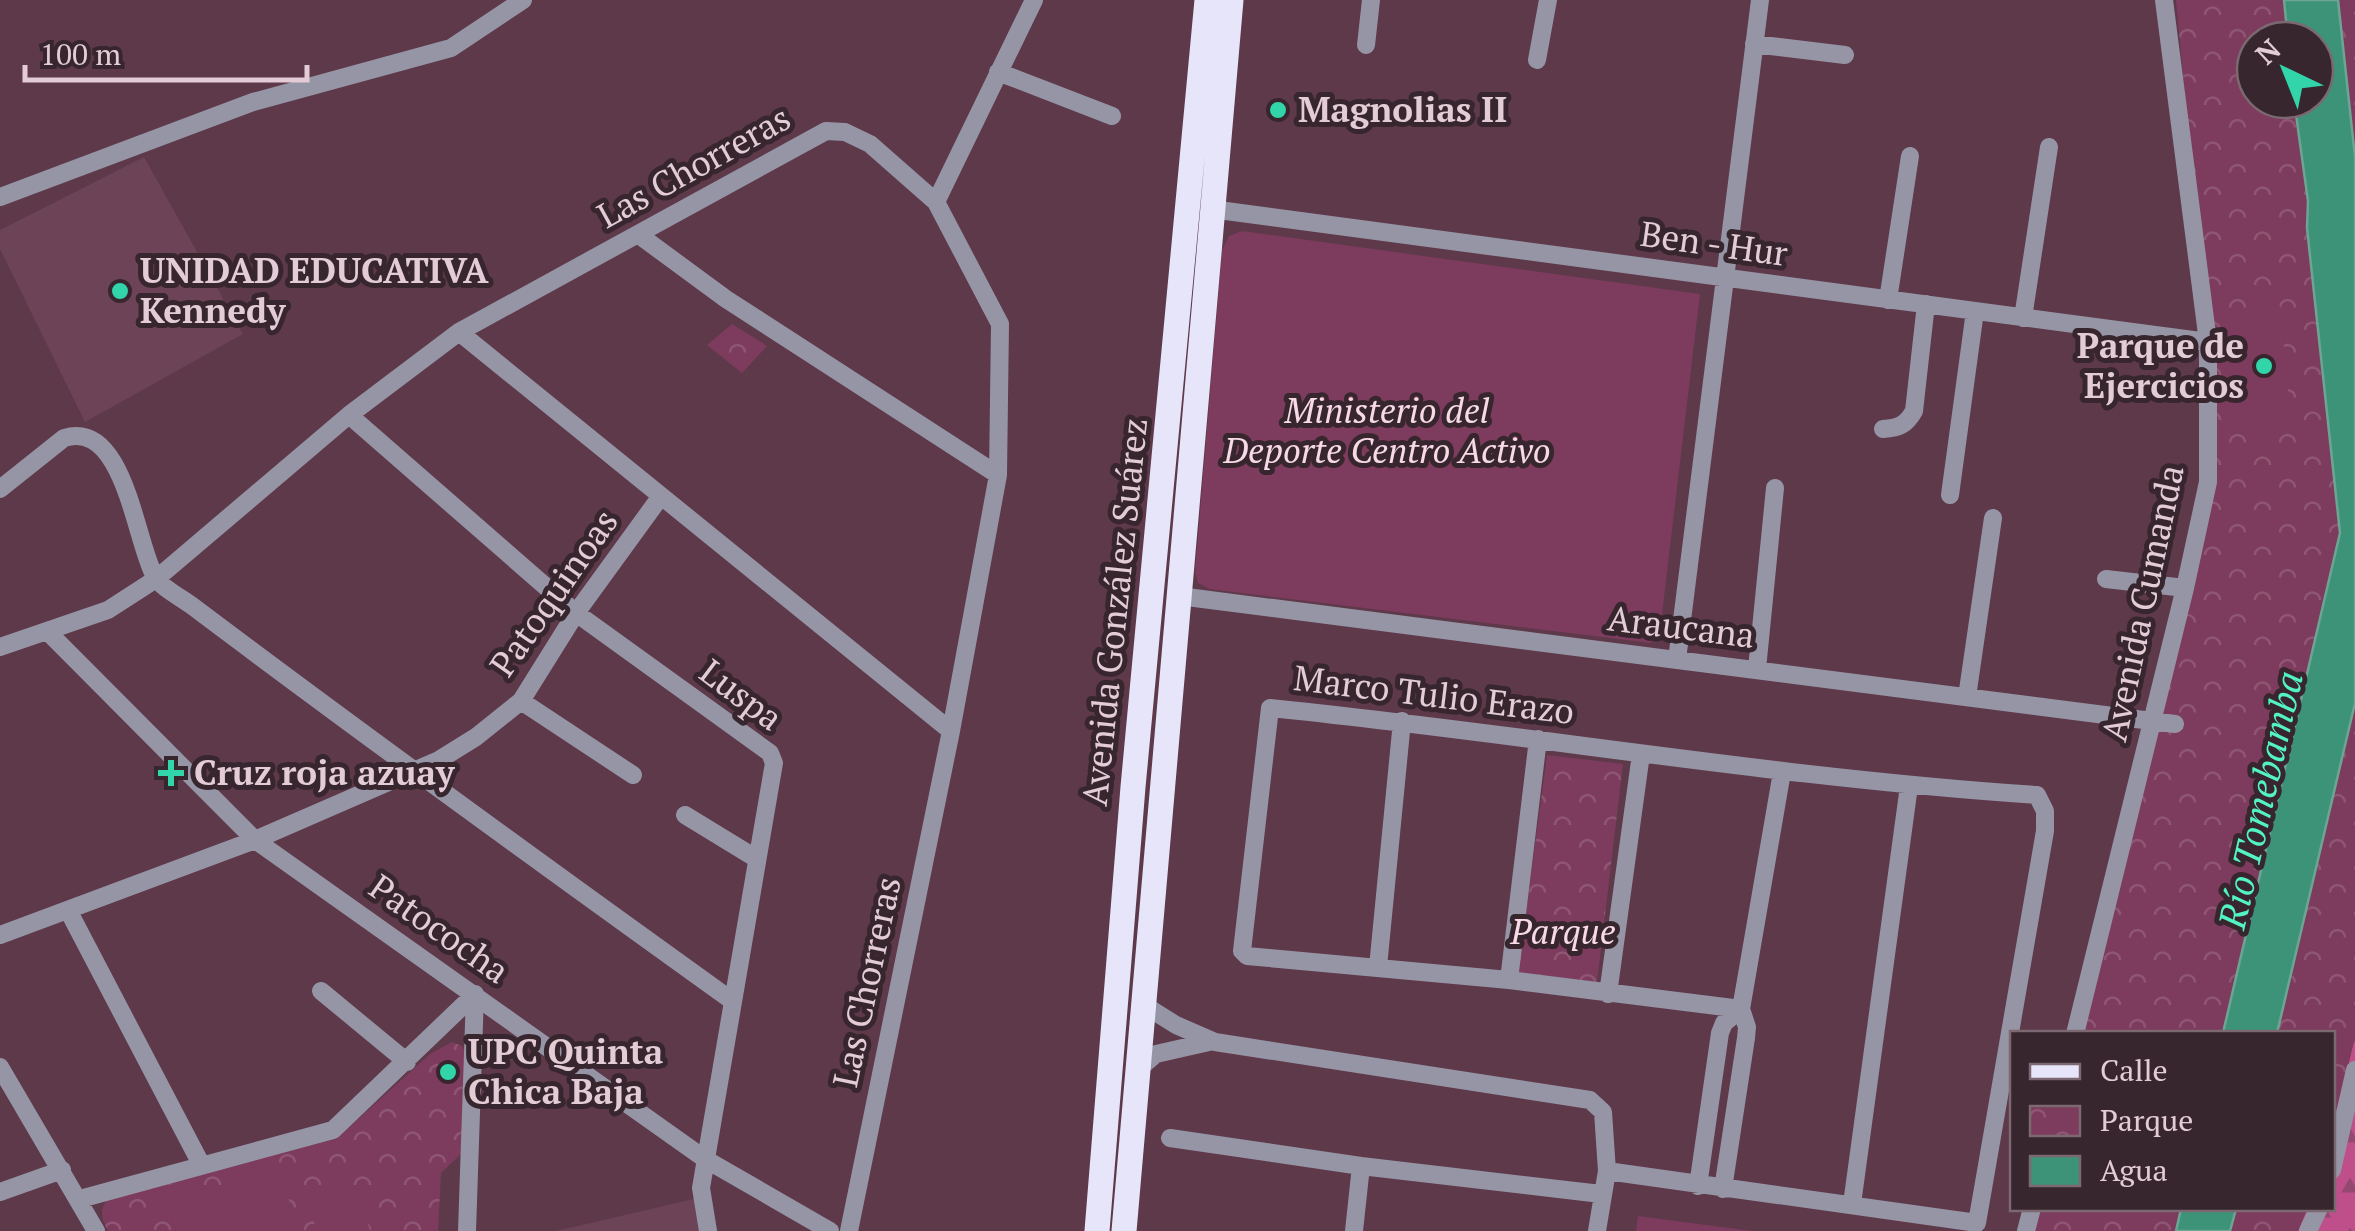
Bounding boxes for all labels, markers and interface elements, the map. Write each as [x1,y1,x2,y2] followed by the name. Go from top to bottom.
[25,20,308,82] scale bar
[2235,20,2335,120] north arrow
[2247,31,2288,72] text: N
[40,34,121,74] text: 100 m
[1298,86,1507,132] place label: Magnolias II
[589,94,798,238] street label: Las Chorreras
[1267,99,1289,121] marker: Magnolias II
[1638,210,1791,276] street label: Ben - Hur
[140,247,489,333] place label: UNIDAD EDUCATIVA Kennedy
[109,280,131,302] marker: UNIDAD EDUCATIVA Kennedy
[2077,322,2244,408] place label: Parque de Ejercicios
[2253,355,2275,377] marker: Parque de Ejercicios
[1223,387,1550,473] park label: Ministerio del Deporte Centro Activo
[1071,416,1157,808] street label: Avenida González Suárez
[2090,460,2194,745] street label: Avenida Cumanda
[479,500,628,685] street label: Patoquinoas
[1605,594,1757,658] street label: Araucana
[691,648,792,740] street label: Luspa
[1291,654,1577,734] street label: Marco Tulio Erazo
[2206,666,2314,934] water label: Río Tomebamba
[194,749,455,795] place label: Cruz roja azuay
[158,760,184,786] marker: Cruz roja azuay
[361,863,518,993] street label: Patococha
[821,872,911,1091] street label: Las Chorreras
[1509,908,1616,954] park label: Parque
[468,1028,663,1114] place label: UPC Quinta Chica Baja
[2010,1031,2335,1211] legend
[2100,1050,2168,1090] text: Calle
[437,1061,459,1083] marker: UPC Quinta Chica Baja
[2100,1100,2193,1140] text: Parque
[2100,1150,2168,1190] text: Agua

